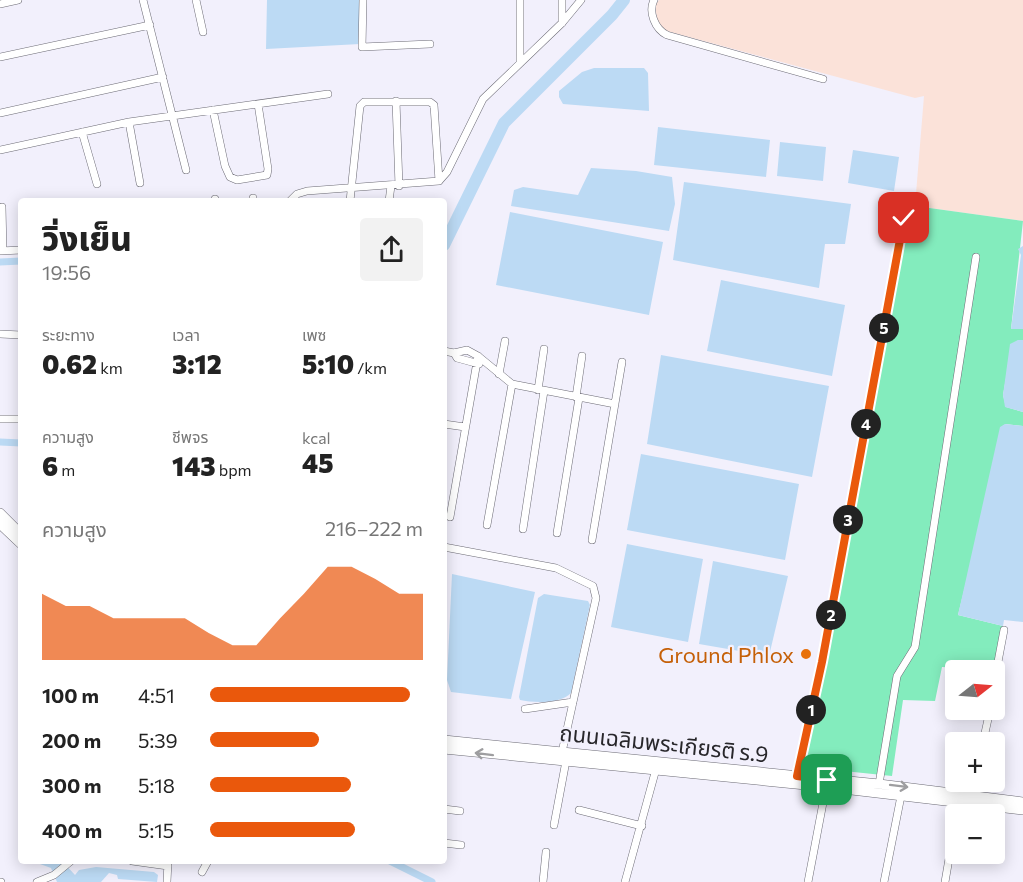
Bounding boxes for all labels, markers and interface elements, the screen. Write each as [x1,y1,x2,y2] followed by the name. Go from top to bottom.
[878,192,929,243] pin
[887,201,920,234] icon: check
[42,217,132,258] text: วิ่งเย็น
[360,218,423,281] button: share
[42,260,91,284] text: 19:56
[869,313,899,343] pin: 5
[879,318,889,337] text: 5
[42,325,95,344] text: ระยะทาง
[172,325,200,344] text: เวลา
[302,325,326,344] text: เพซ
[42,348,97,379] text: 0.62
[172,348,222,379] text: 3:12
[302,348,354,379] text: 5:10
[97,358,123,377] text: km
[354,358,387,377] text: /km
[851,409,881,439] pin: 4
[861,414,871,433] text: 4
[42,427,94,446] text: ความสูง
[172,427,208,446] text: ชีพจร
[302,428,331,447] text: kcal
[302,447,333,478] text: 45
[42,450,58,481] text: 6
[172,450,216,481] text: 143
[58,460,75,479] text: m
[216,460,252,479] text: bpm
[833,505,863,535] pin: 3
[843,510,853,529] text: 3
[325,516,423,540] text: 216–222 m
[42,517,107,541] text: ความสูง
[816,600,846,630] pin: 2
[826,605,836,624] text: 2
[658,641,794,668] place label: Ground Phlox
[799,647,813,661] marker: Ground Phlox
[945,660,1005,720] north arrow
[945,660,1005,864] map controls
[42,683,99,707] text: 100 m
[138,683,175,707] text: 4:51
[796,695,826,725] pin: 1
[807,700,815,719] text: 1
[558,719,770,767] street label: ถนนเฉลิมพระเกียรติ ร.9
[42,728,101,752] text: 200 m
[138,728,178,752] text: 5:39
[945,732,1005,792] button: +
[475,748,495,759] one-way arrow
[801,754,852,805] pin
[810,763,843,796] icon: arrive
[42,773,102,797] text: 300 m
[138,773,175,797] text: 5:18
[889,781,909,792] one-way arrow
[945,804,1005,864] button: −
[42,818,102,842] text: 400 m
[138,818,174,842] text: 5:15

